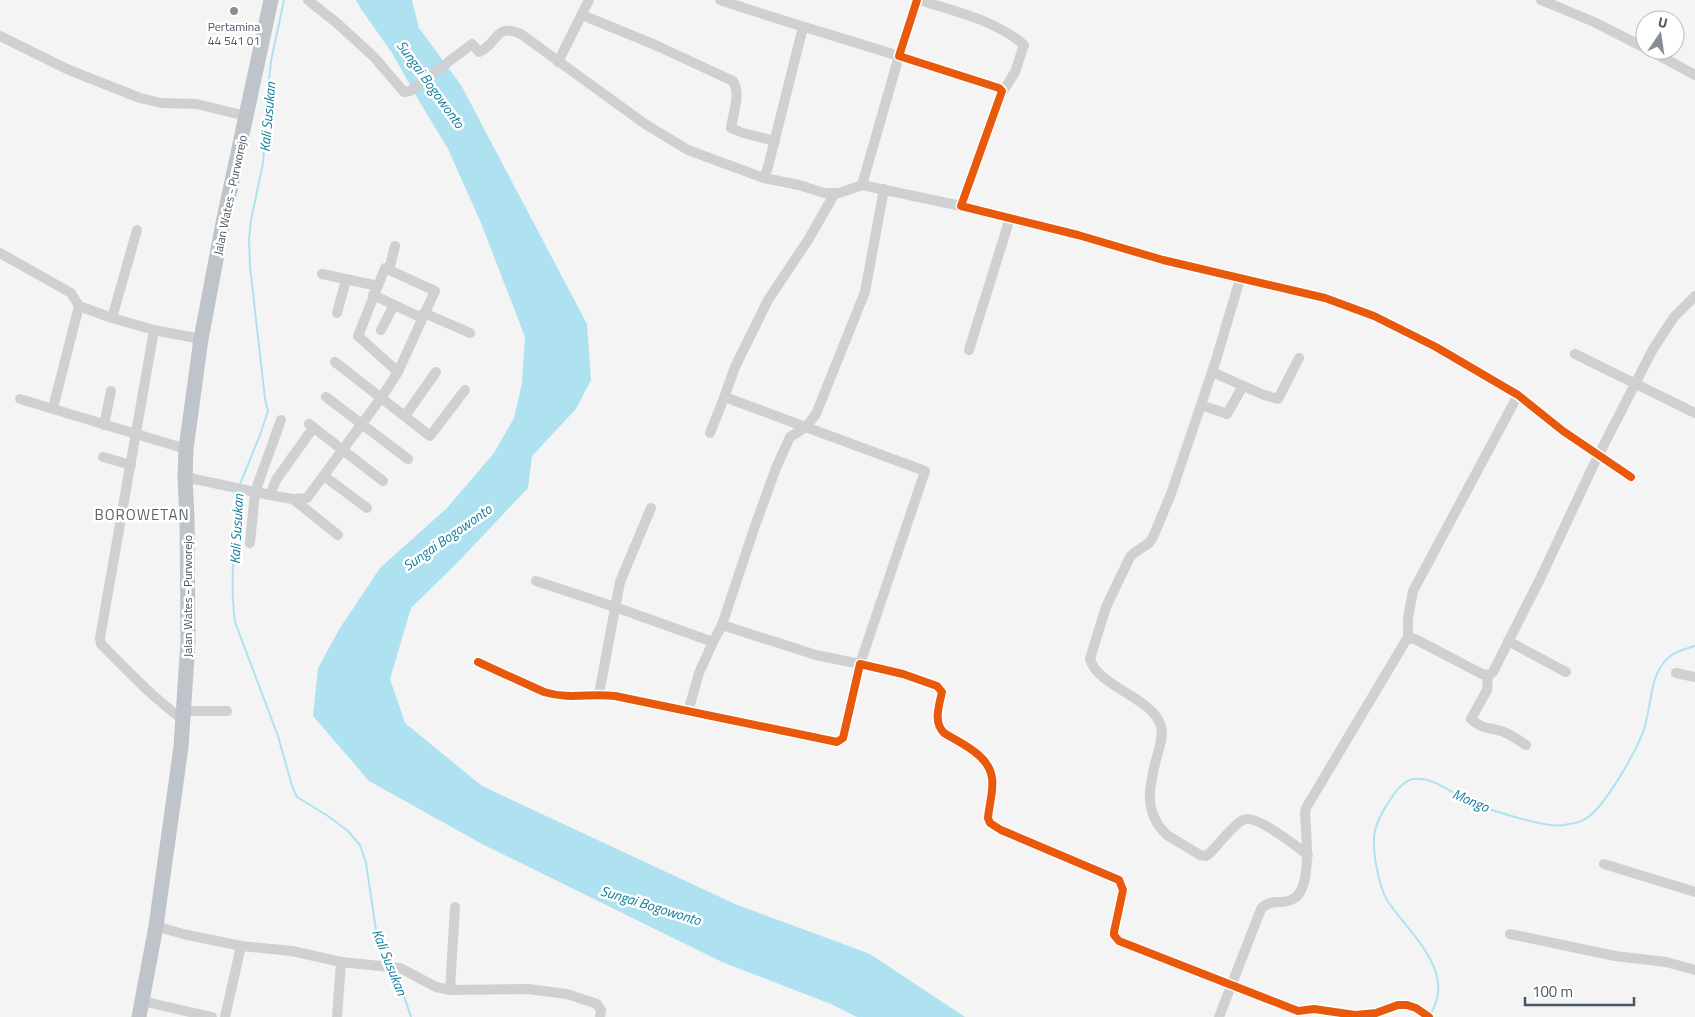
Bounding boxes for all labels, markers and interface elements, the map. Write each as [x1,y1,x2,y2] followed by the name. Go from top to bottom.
[228,5,240,17] marker: Pertamina 44 541 01
[1635,10,1685,60] north arrow
[1656,11,1670,33] text: U
[208,17,260,50] place label: Pertamina 44 541 01
[392,36,471,133] water label: Sungai Bogowonto
[253,80,281,153] water label: Kali Susukan
[208,133,252,257] street label: Jalan Wates - Purworejo
[224,493,248,564] water label: Kali Susukan
[398,498,497,575] water label: Sungai Bogowonto
[94,503,190,526] district label: BOROWETAN
[178,535,197,657] street label: Jalan Wates - Purworejo
[1449,783,1494,818] water label: Mongo
[598,880,705,931] water label: Sungai Bogowonto
[367,926,413,999] water label: Kali Susukan
[1525,974,1634,1006] scale bar
[1532,980,1573,1003] text: 100 m

